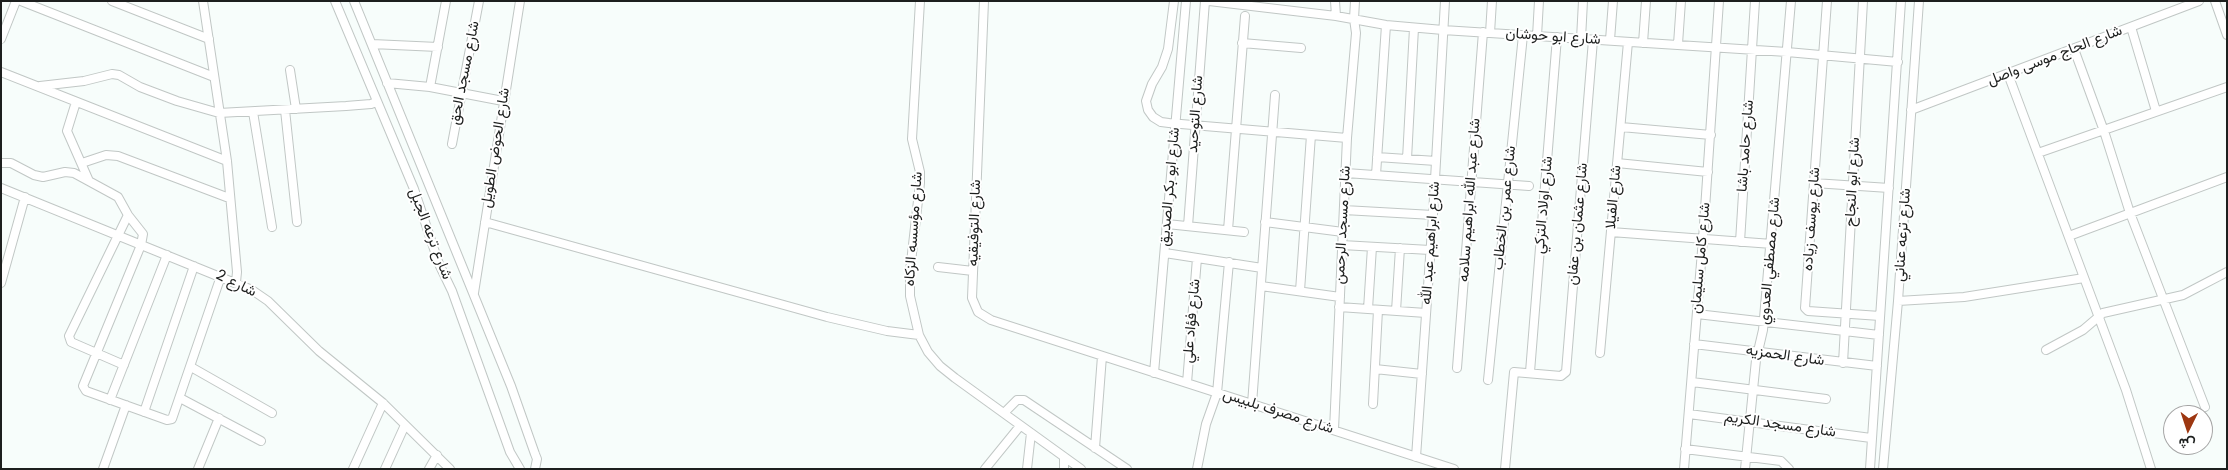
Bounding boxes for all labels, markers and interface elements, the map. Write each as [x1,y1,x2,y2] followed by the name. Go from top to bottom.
[446,20,484,126] street label: شارع مسجد الحق
[1985,22,2125,90] street label: شارع الحاج موسى واصل
[1505,25,1601,49] street label: شارع ابو حوشان
[1184,75,1208,153] street label: شارع التوحيد
[478,87,514,209] street label: شارع الحوض الطويل
[1734,99,1758,193] street label: شارع حامد باشا
[1455,117,1485,283] street label: شارع عبد الله ابراهيم سلامه
[1156,127,1184,247] street label: شارع ابو بكر الصديق
[1842,137,1864,227] street label: شارع ابو النجاح
[1490,145,1520,271] street label: شارع عمر بن الخطاب
[1531,155,1557,255] street label: شارع اولاد التركي
[1564,162,1592,286] street label: شارع عثمان بن عفان
[1602,164,1626,230] street label: شارع الفيلا
[1331,165,1355,285] street label: شارع مسجد الرحمن
[1799,167,1825,271] street label: شارع يوسف زياده
[901,171,927,287] street label: شارع مؤسسه الزكاه
[964,179,986,267] street label: شارع التوفيقيه
[1418,181,1444,305] street label: شارع ابراهيم عبد الله
[404,186,456,282] street label: شارع ترعه الجبل
[1891,188,1915,282] street label: شارع ترعه عناني
[1755,196,1785,326] street label: شارع مصطفي العدوي
[1687,202,1715,314] street label: شارع كامل سليمان
[213,267,259,301] street label: شارع 2
[1179,278,1205,364] street label: شارع فؤاد علي
[1745,342,1825,370] street label: شارع الحمزيه
[1220,386,1336,438] street label: شارع مصرف بلبيس
[2163,405,2213,455] north arrow
[1723,408,1837,442] street label: شارع مسجد الكريم
[2178,433,2196,455] text: ش

